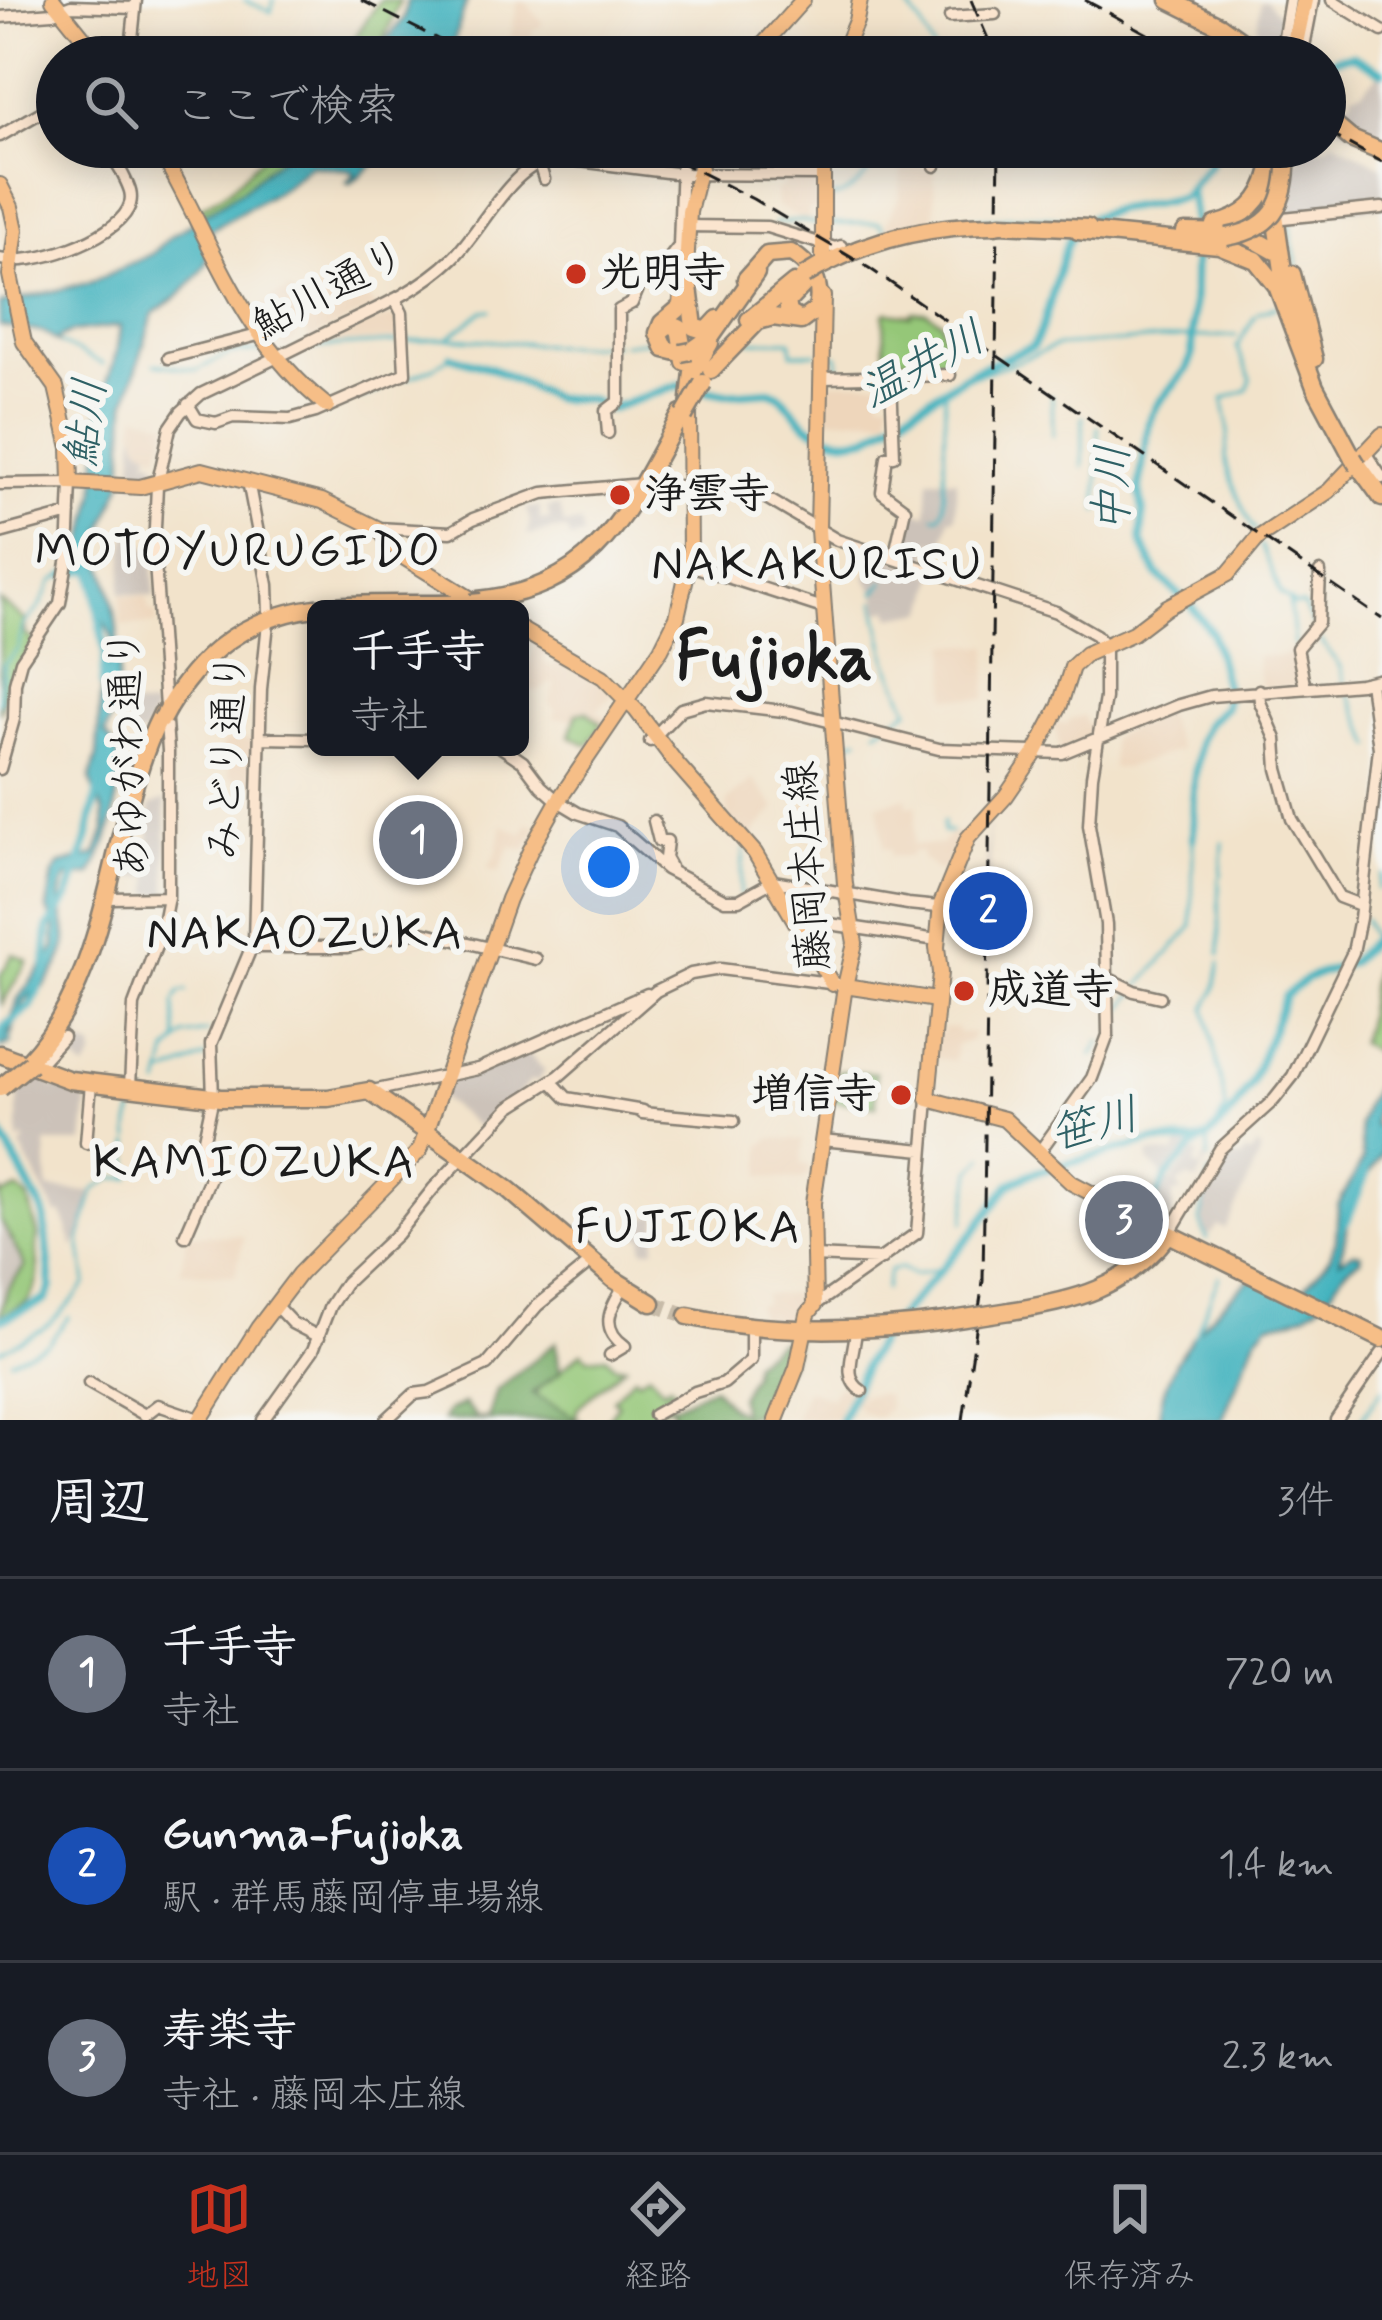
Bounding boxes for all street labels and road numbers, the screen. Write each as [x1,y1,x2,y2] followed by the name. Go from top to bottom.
[243,227,417,355] street label: 鮎川通り
[98,627,162,879] street label: あゆがわ通り
[198,650,260,862] street label: みどり通り
[774,759,844,973] street label: 藤岡本庄線

